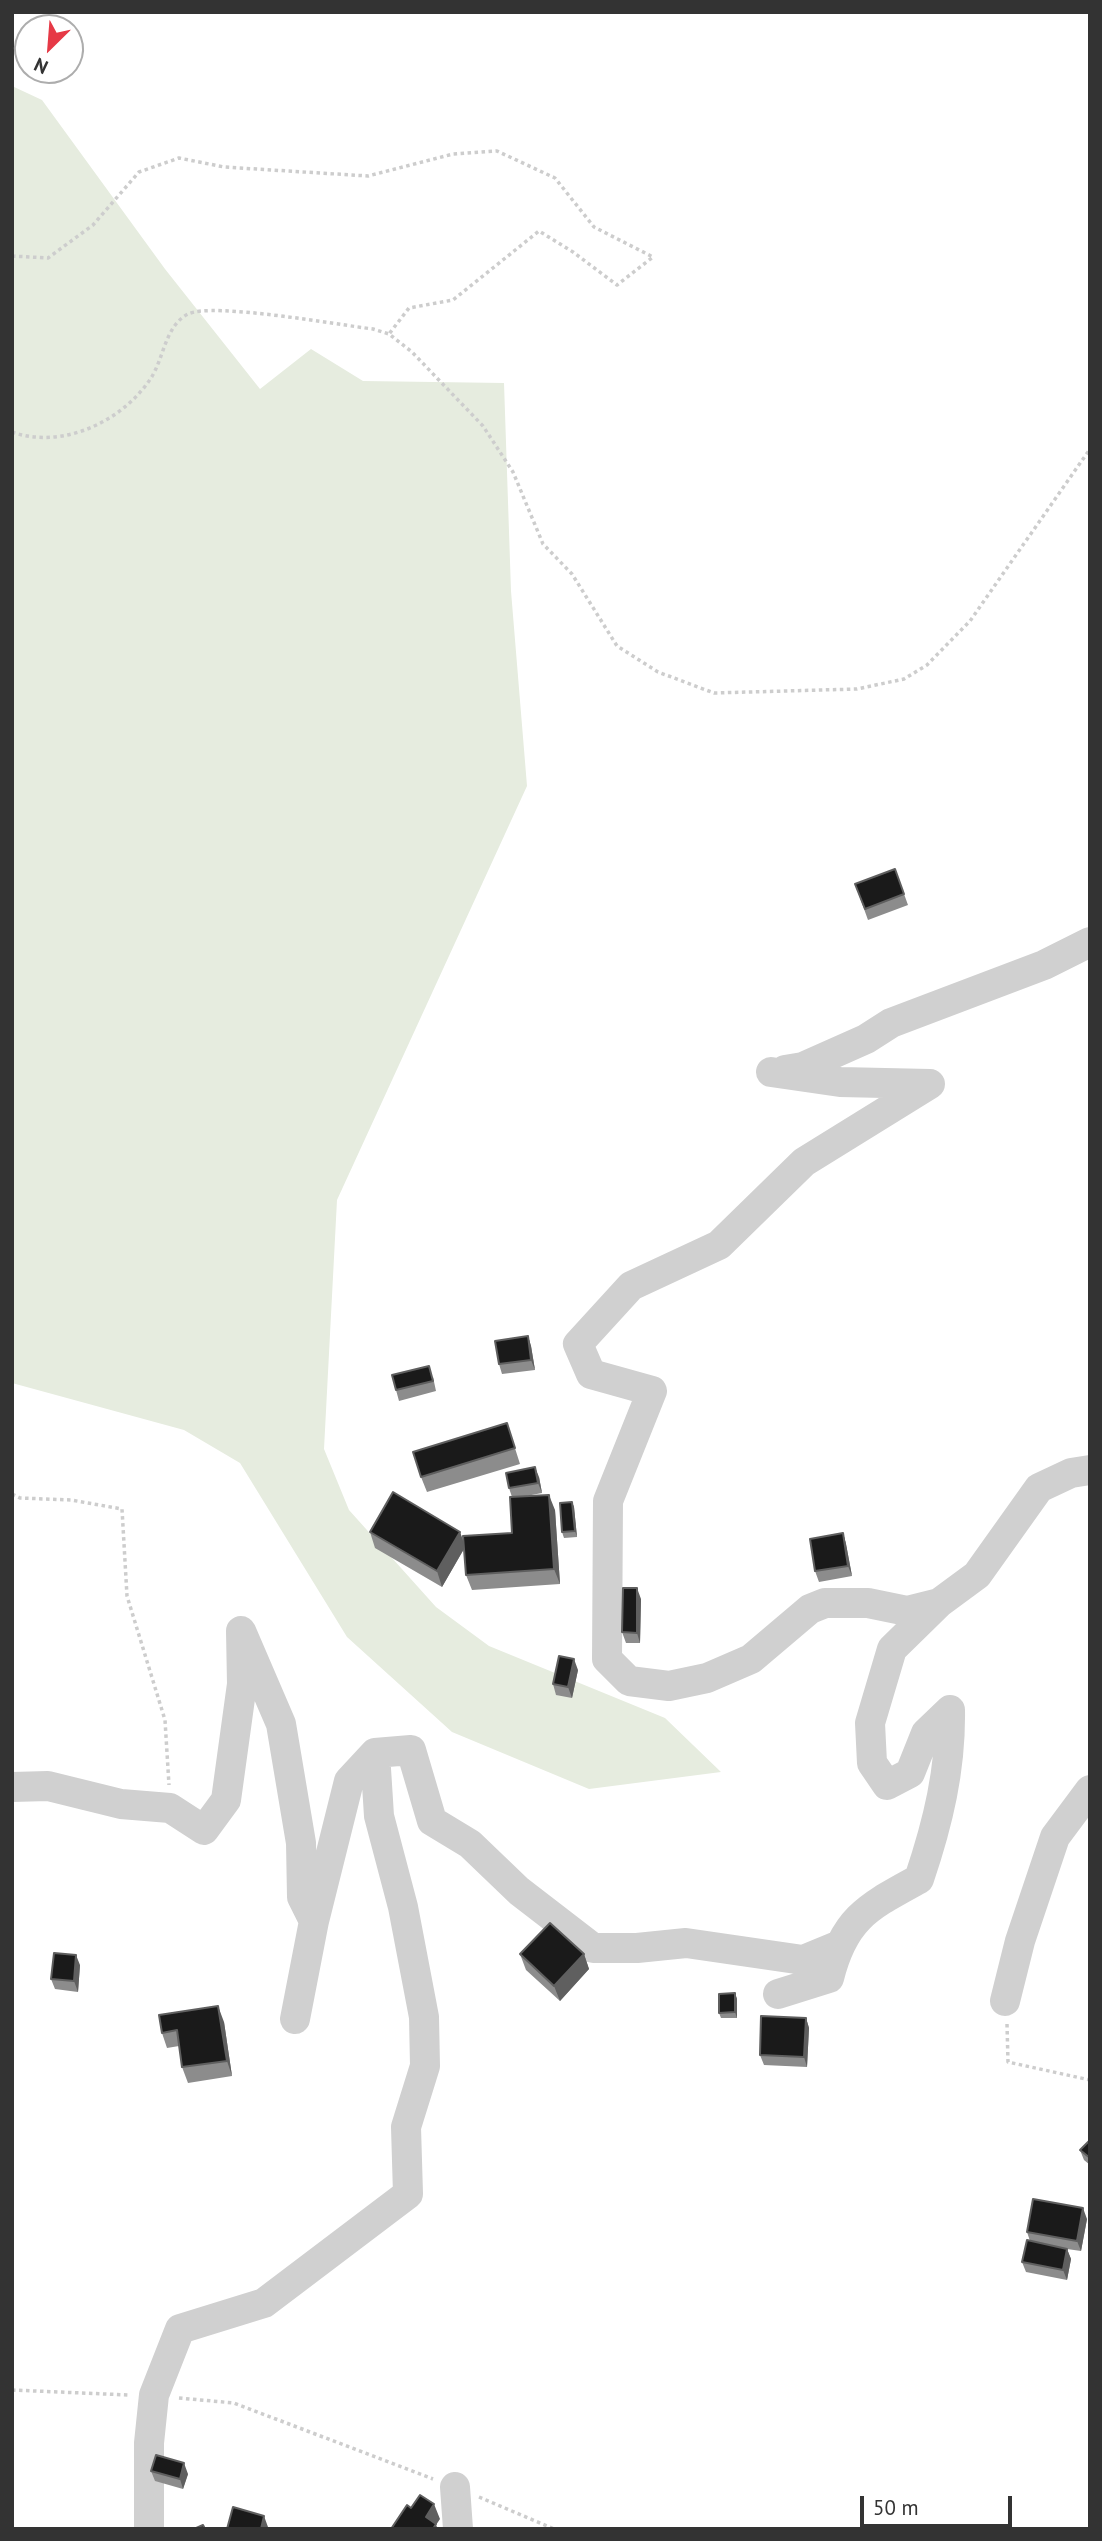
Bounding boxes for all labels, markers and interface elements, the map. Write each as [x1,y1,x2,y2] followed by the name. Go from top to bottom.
[14,14,84,84] north arrow
[30,53,52,80] text: N
[864,2482,1016,2526] scale bar
[873,2494,919,2521] text: 50 m

